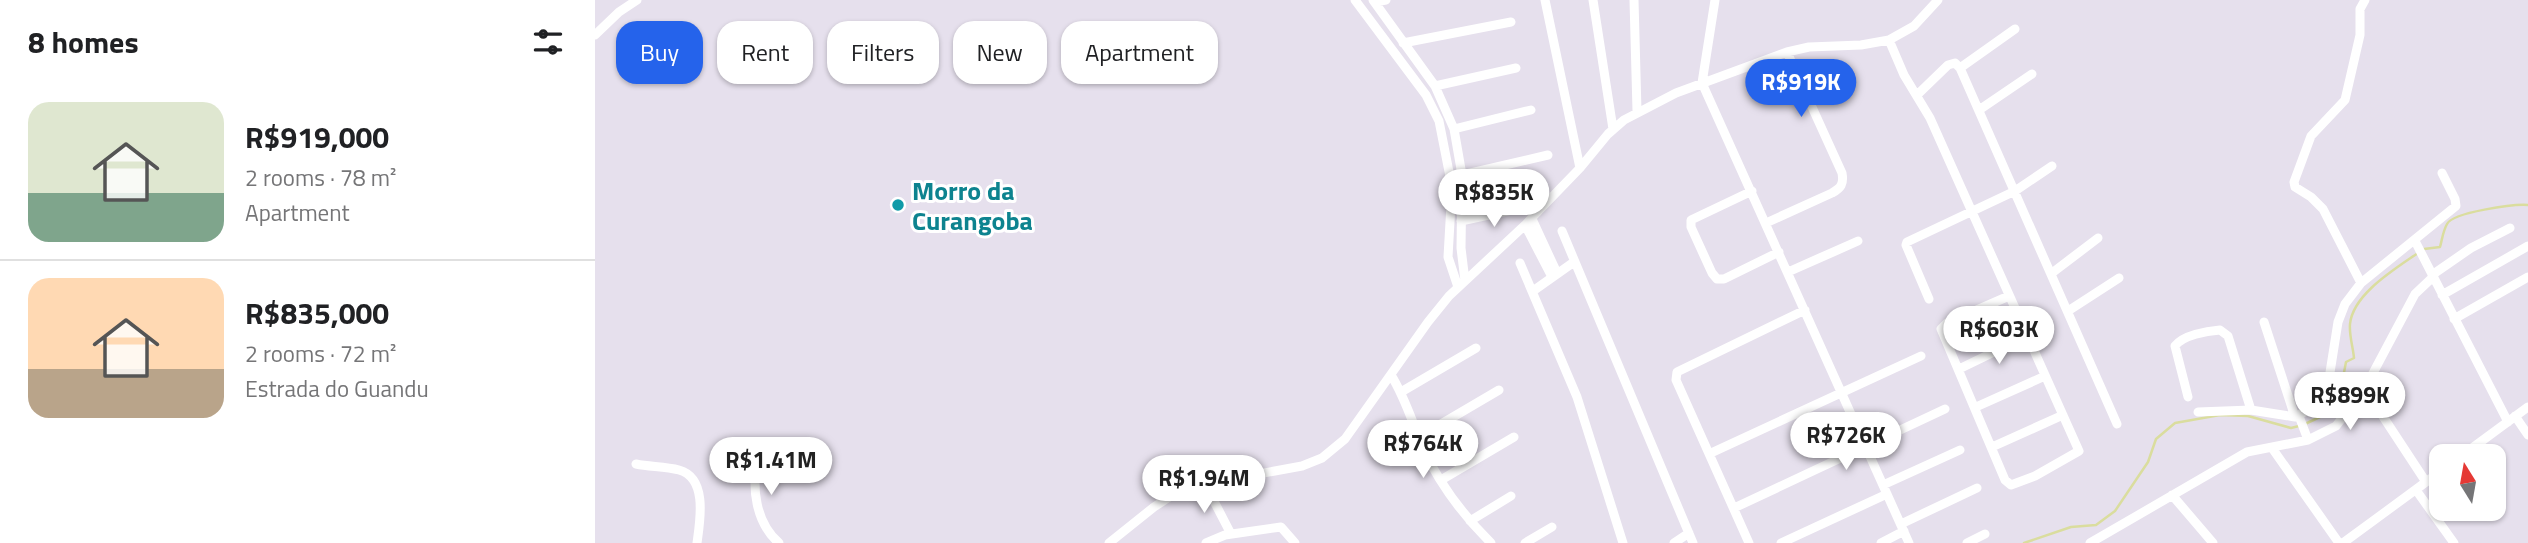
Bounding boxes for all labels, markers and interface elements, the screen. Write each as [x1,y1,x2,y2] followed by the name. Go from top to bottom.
[28,19,139,65] text: 8 homes
[616,21,703,84] chip: Buy
[717,21,813,84] chip: Rent
[827,21,939,84] chip: Filters
[953,21,1047,84] chip: New
[1061,21,1218,84] chip: Apartment
[529,23,567,61] icon: filters
[1744,60,1858,119] pin: R$919K
[1761,64,1841,99] text: R$919K
[245,114,389,160] text: R$919,000
[84,130,168,214] icon: home
[245,160,396,195] text: 2 rooms · 78 m²
[1437,170,1551,229] pin: R$835K
[912,171,1033,240] place label: Morro da Curangoba
[1454,174,1534,209] text: R$835K
[245,195,350,230] text: Apartment
[890,197,906,213] marker: Morro da Curangoba
[245,290,389,336] text: R$835,000
[84,306,168,390] icon: home
[1942,306,2056,366] pin: R$603K
[1959,311,2039,346] text: R$603K
[245,336,396,371] text: 2 rooms · 72 m²
[245,371,429,406] text: Estrada do Guandu
[2293,372,2407,432] pin: R$899K
[2310,377,2390,412] text: R$899K
[1789,412,1903,472] pin: R$726K
[1806,417,1886,452] text: R$726K
[1366,420,1480,480] pin: R$764K
[1383,425,1463,460] text: R$764K
[706,438,836,497] pin: R$1.41M
[725,442,817,477] text: R$1.41M
[2429,444,2506,522] north arrow
[2429,444,2506,521] map controls
[1139,456,1269,515] pin: R$1.94M
[1158,460,1250,495] text: R$1.94M

